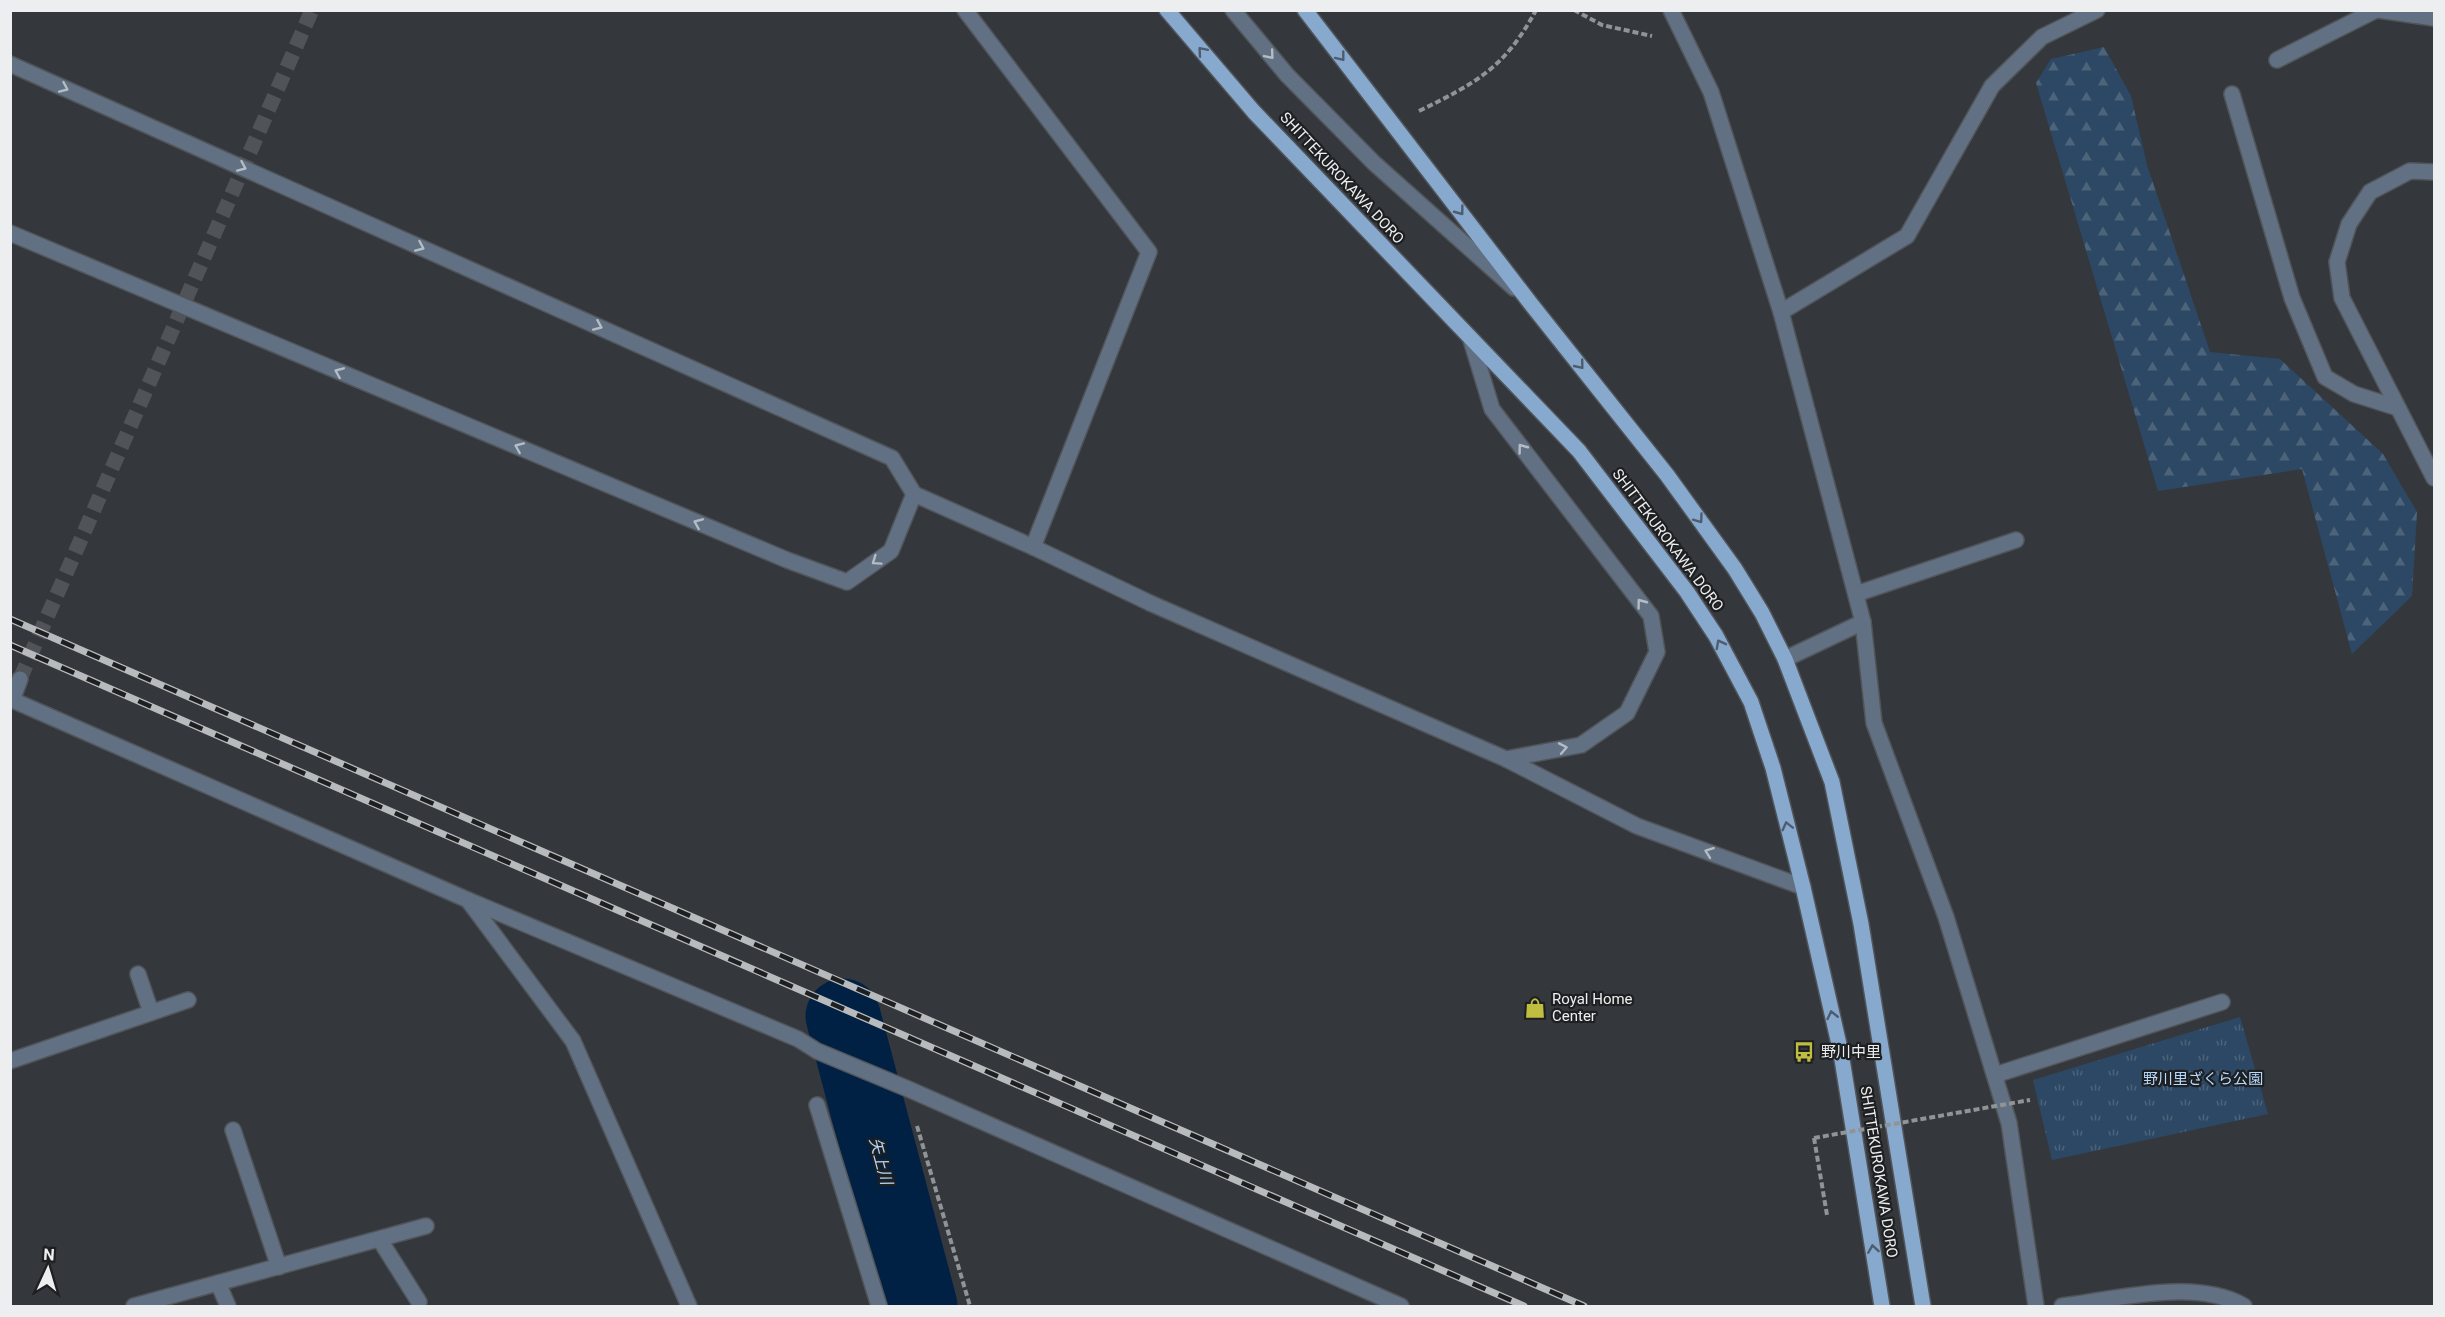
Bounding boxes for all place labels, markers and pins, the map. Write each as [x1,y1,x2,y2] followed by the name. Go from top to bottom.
[1552,990,1633,1025] place label: Royal Home Center
[1523,996,1547,1020] shop icon: Royal Home Center
[1792,1040,1816,1064] bus stop icon: 野川中里
[1821,1043,1881,1061] place label: 野川中里

